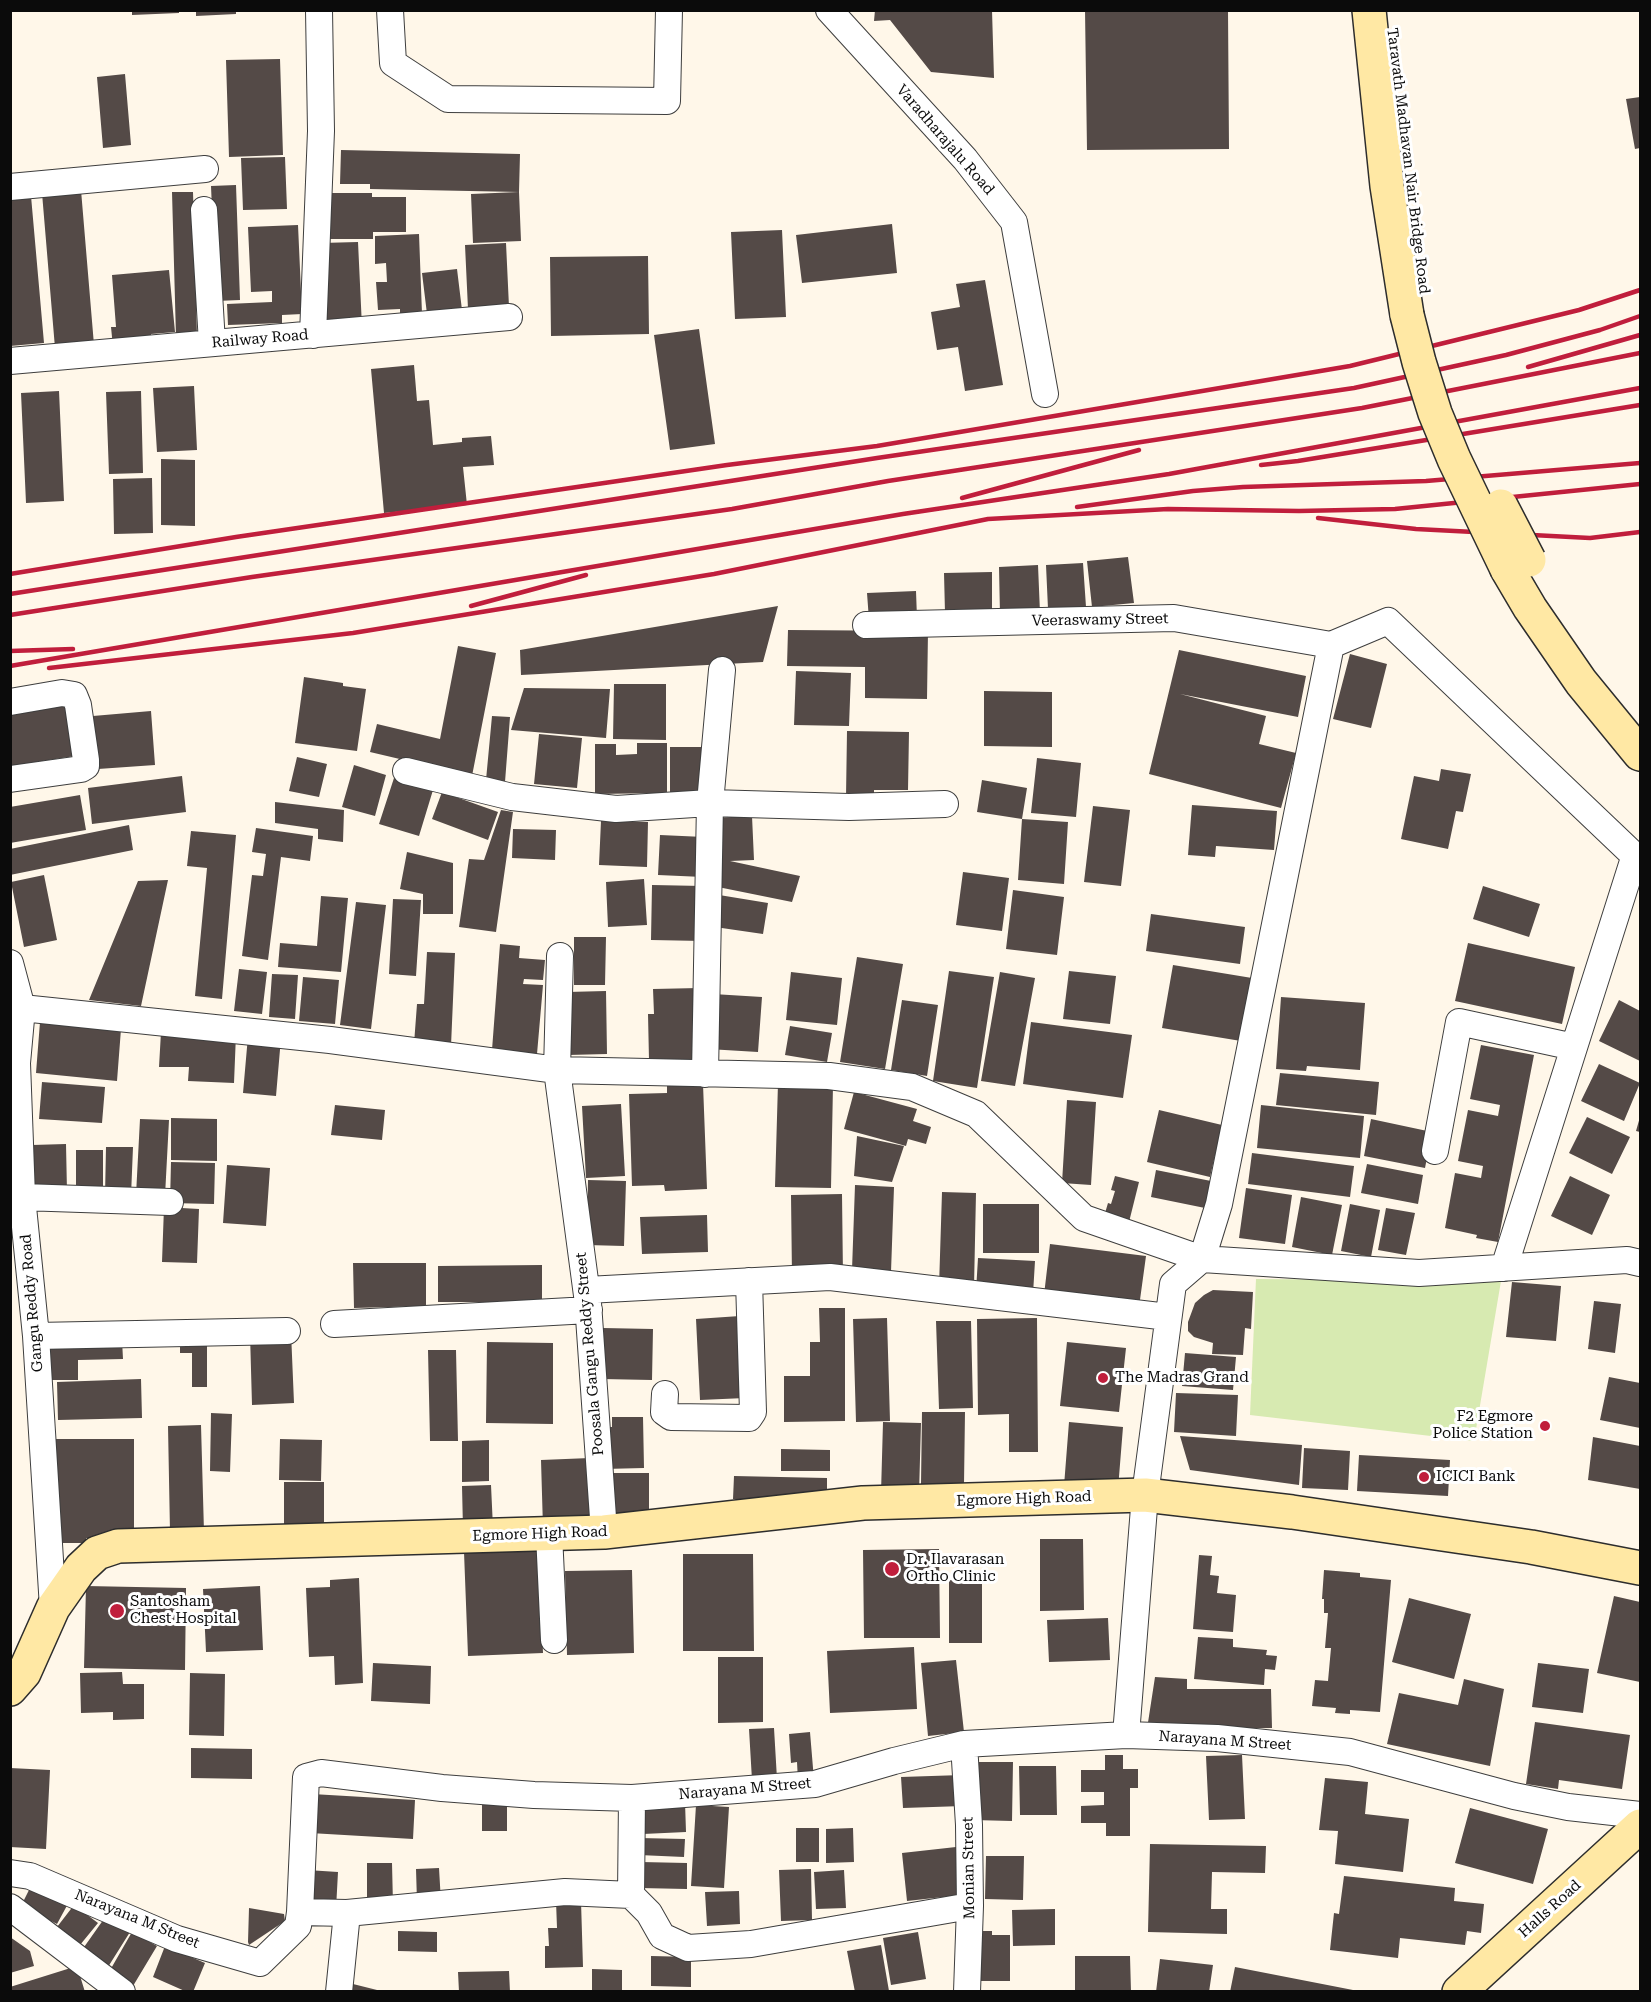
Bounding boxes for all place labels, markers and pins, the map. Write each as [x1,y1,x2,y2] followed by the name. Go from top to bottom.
[1115,1369,1249,1387] place label: The Madras Grand
[1096,1371,1110,1385] marker: The Madras Grand
[1433,1408,1533,1443] place label: F2 Egmore Police Station
[1538,1419,1552,1433] marker: F2 Egmore Police Station
[1436,1468,1515,1486] place label: ICICI Bank
[1417,1470,1431,1484] marker: ICICI Bank
[906,1551,1004,1586] place label: Dr. Ilavarasan Ortho Clinic
[883,1560,901,1578] marker: Dr. Ilavarasan Ortho Clinic
[130,1593,237,1628] place label: Santosham Chest Hospital
[108,1602,126,1620] marker: Santosham Chest Hospital

